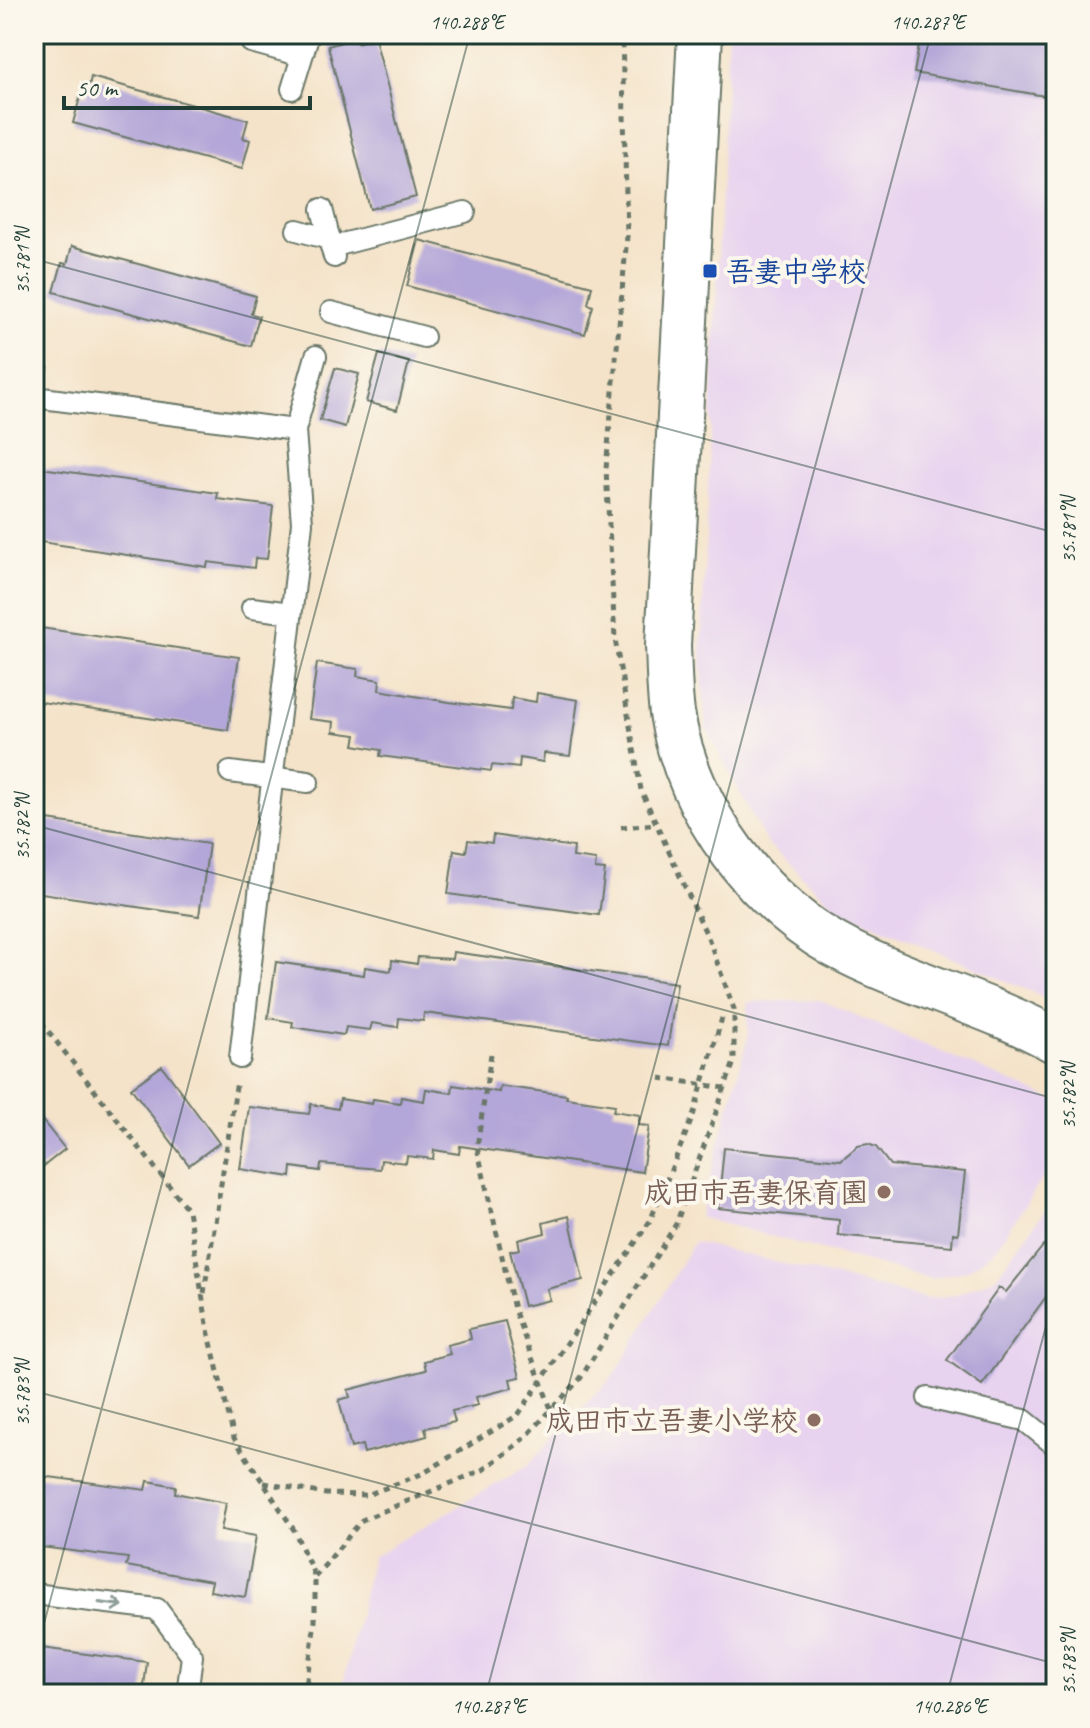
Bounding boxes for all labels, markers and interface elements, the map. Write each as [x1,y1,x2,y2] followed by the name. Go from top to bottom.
[430,10,507,35] text: 140.288°E
[891,10,968,35] text: 140.287°E
[64,60,310,110] scale bar
[76,73,119,103] text: 50 m
[10,225,35,294] text: 35.781°N
[726,254,866,289] place label: 吾妻中学校
[701,262,719,280] marker: 吾妻中学校
[1056,494,1081,563] text: 35.781°N
[10,791,35,860] text: 35.782°N
[1056,1060,1081,1129] text: 35.782°N
[644,1175,868,1210] place label: 成田市吾妻保育園
[875,1183,893,1201] marker: 成田市吾妻保育園
[10,1357,35,1426] text: 35.783°N
[546,1403,798,1438] place label: 成田市立吾妻小学校
[805,1411,823,1429] marker: 成田市立吾妻小学校
[98,1596,124,1611] one-way arrow
[1056,1626,1081,1695] text: 35.783°N
[452,1694,529,1719] text: 140.287°E
[913,1694,990,1719] text: 140.286°E

